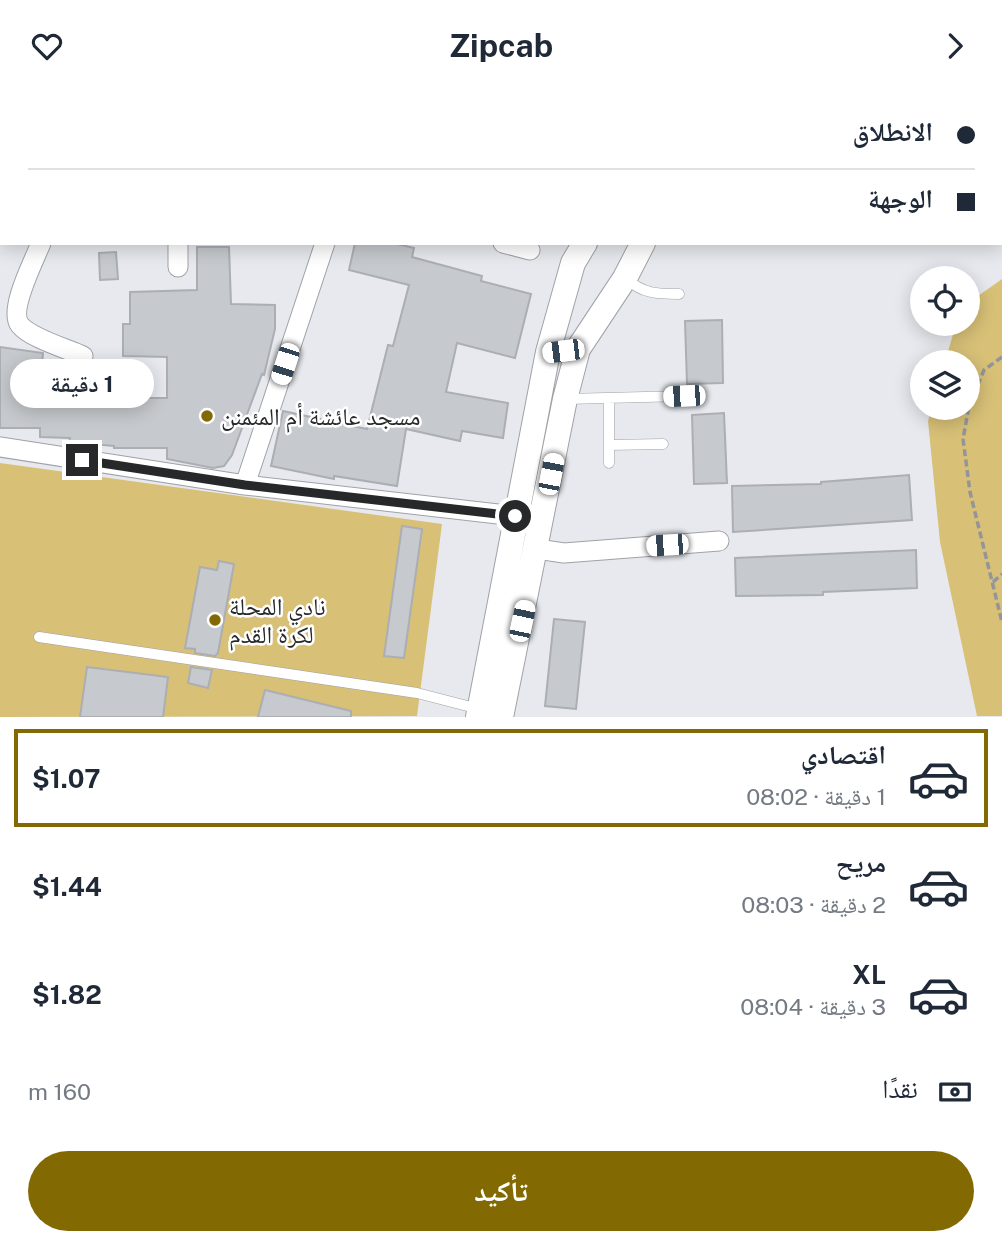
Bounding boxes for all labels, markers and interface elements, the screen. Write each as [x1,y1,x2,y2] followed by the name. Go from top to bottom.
[28,27,66,65] icon: heart
[449,27,553,64] text: Zipcab
[936,27,974,65] icon: forward
[853,116,933,147] text: الانطلاق
[868,183,933,214] text: الوجهة
[910,266,980,420] map controls
[910,266,980,336] button: locate
[541,338,586,364] car
[269,341,302,387] car
[910,350,980,420] button: layers
[10,359,154,407] callout: 1 دقيقة
[50,370,114,397] text: 1 دقيقة
[663,385,706,407] car
[221,402,420,433] place label: مسجد عائشة أم المئمنن
[199,408,215,424] marker: مسجد عائشة أم المئمنن
[66,444,98,476] route end
[537,451,566,497] car
[499,500,531,532] route start
[646,533,689,557] car
[229,592,326,651] place label: نادي المحلة لكرة القدم
[508,598,537,644] car
[207,612,223,628] marker: نادي المحلة لكرة القدم
[801,739,886,770] text: اقتصادي
[907,747,970,810] icon: car
[32,763,100,794] text: $1.07
[746,783,886,810] text: 1 دقيقة · 08:02
[836,847,886,878] text: مريح
[907,855,970,918] icon: car
[32,871,102,902] text: $1.44
[741,891,886,918] text: 2 دقيقة · 08:03
[852,959,886,990] text: XL
[907,963,970,1026] icon: car
[32,979,102,1010] text: $1.82
[740,993,886,1020] text: 3 دقيقة · 08:04
[882,1073,918,1104] text: نقدًا
[936,1073,974,1111] icon: cash
[28,1078,91,1105] text: 160 m
[28,1151,974,1231] button: تأكيد

